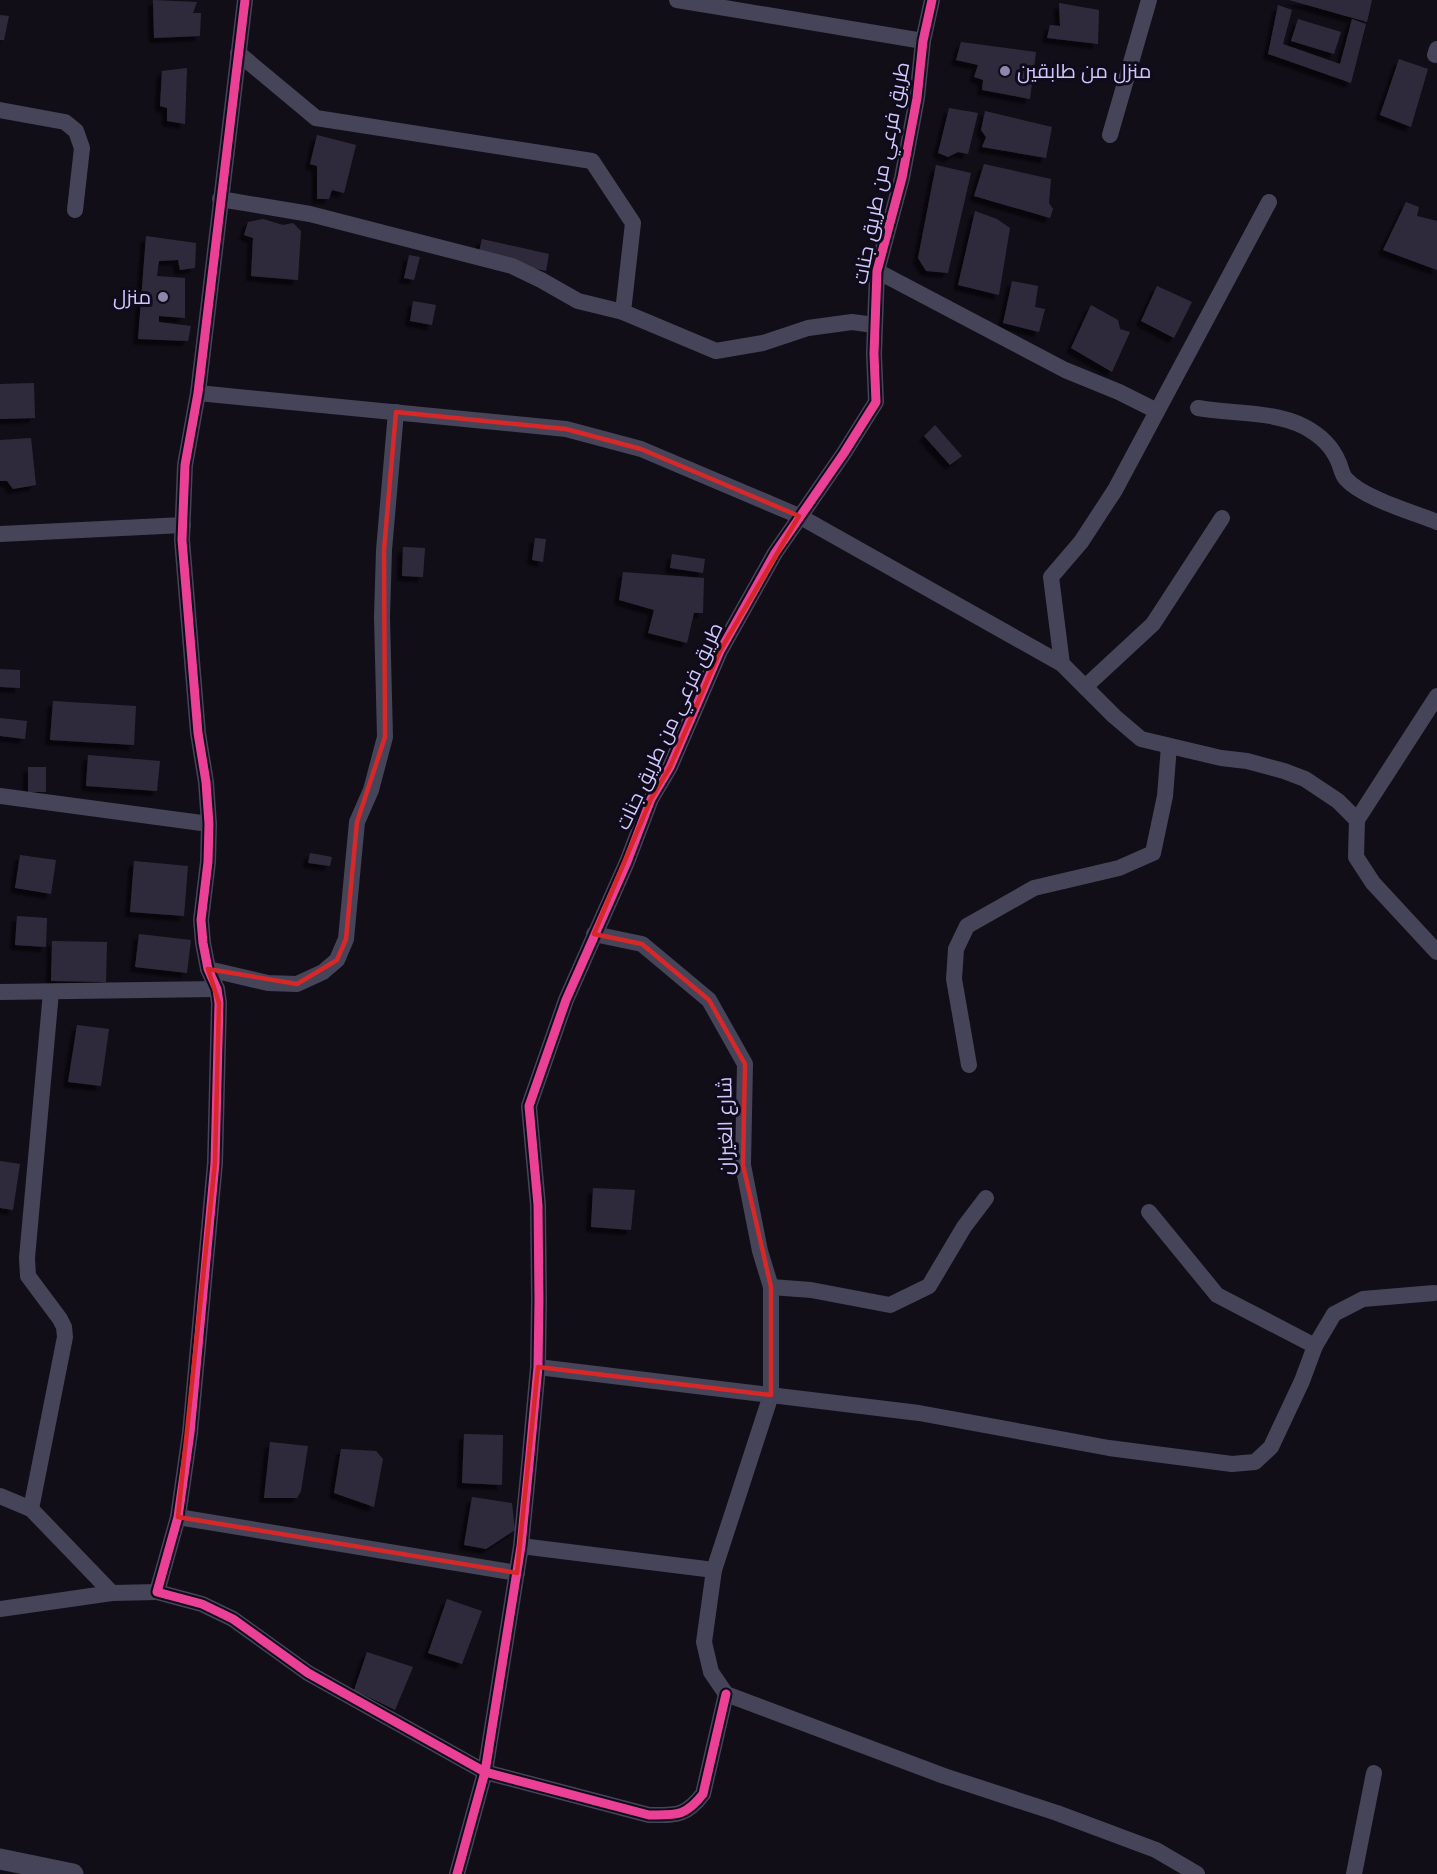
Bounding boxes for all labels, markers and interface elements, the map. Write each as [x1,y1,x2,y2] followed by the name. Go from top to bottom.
[1017,58,1151,84] place label: منزل من طابقين
[847,60,918,287] street label: طريق فرعي من طريق جنات
[998,64,1012,78] marker: منزل من طابقين
[113,284,151,310] place label: منزل
[156,290,170,304] marker: منزل
[609,618,731,835] street label: طريق فرعي من طريق جنات
[711,1077,740,1175] street label: شارع الغيران

